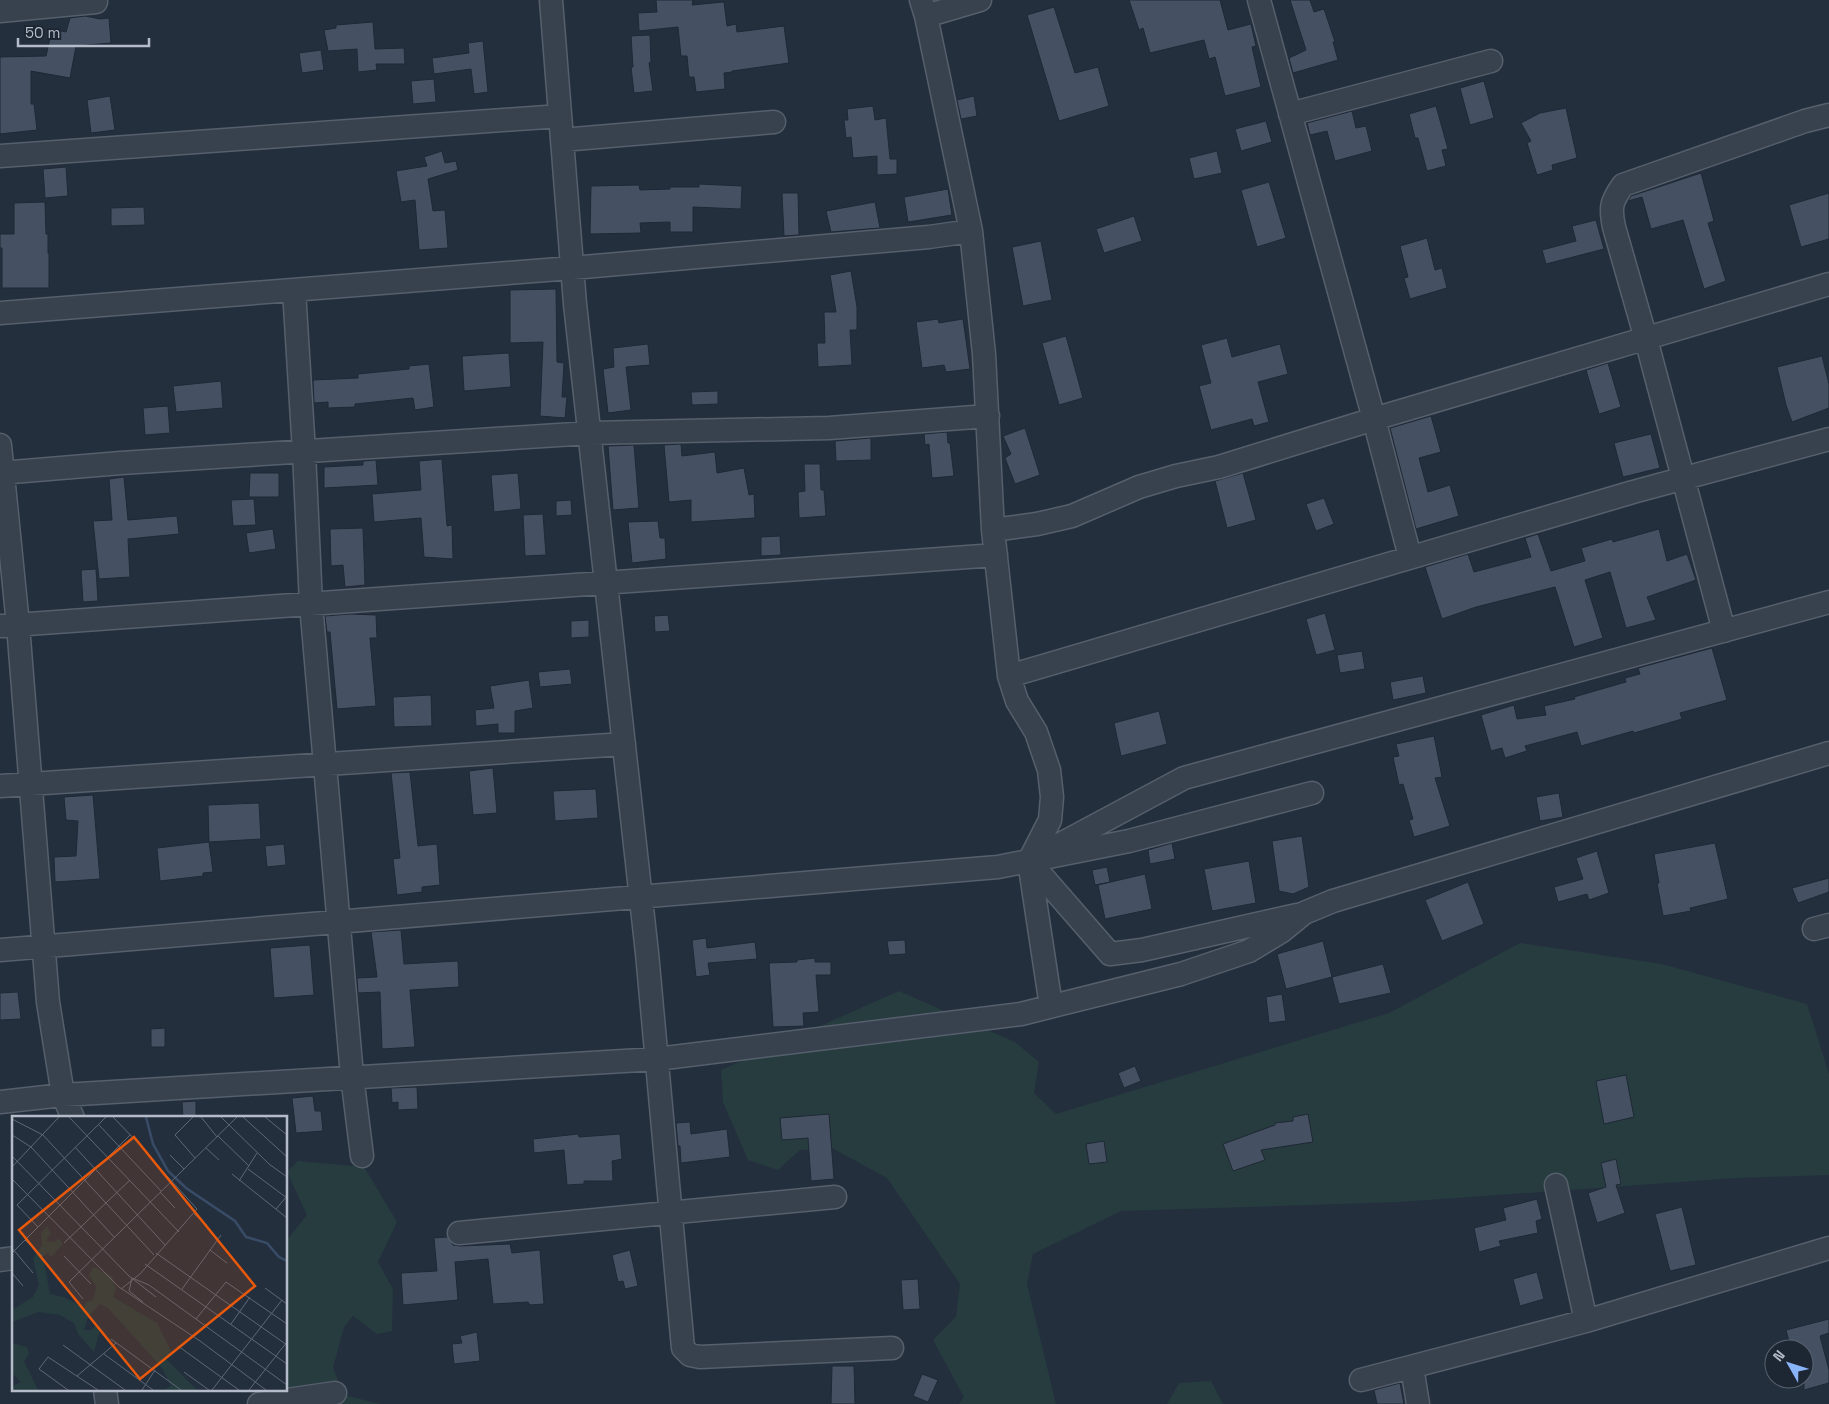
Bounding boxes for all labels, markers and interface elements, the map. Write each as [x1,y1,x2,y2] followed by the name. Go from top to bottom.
[18,15,149,47] scale bar
[25,23,60,42] text: 50 m
[12,1116,288,1392] inset map
[1764,1339,1814,1389] north arrow
[1769,1347,1789,1365] text: N

